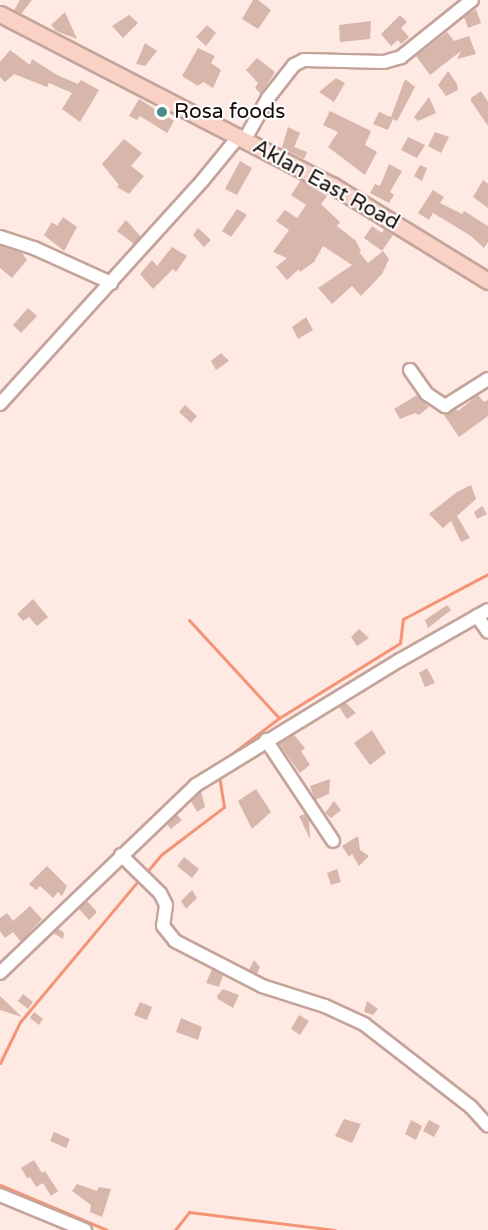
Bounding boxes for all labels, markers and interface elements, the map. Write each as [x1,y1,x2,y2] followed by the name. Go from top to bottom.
[174,99,285,125] place label: Rosa foods
[155,105,169,119] marker: Rosa foods
[248,134,404,236] street label: Aklan East Road

